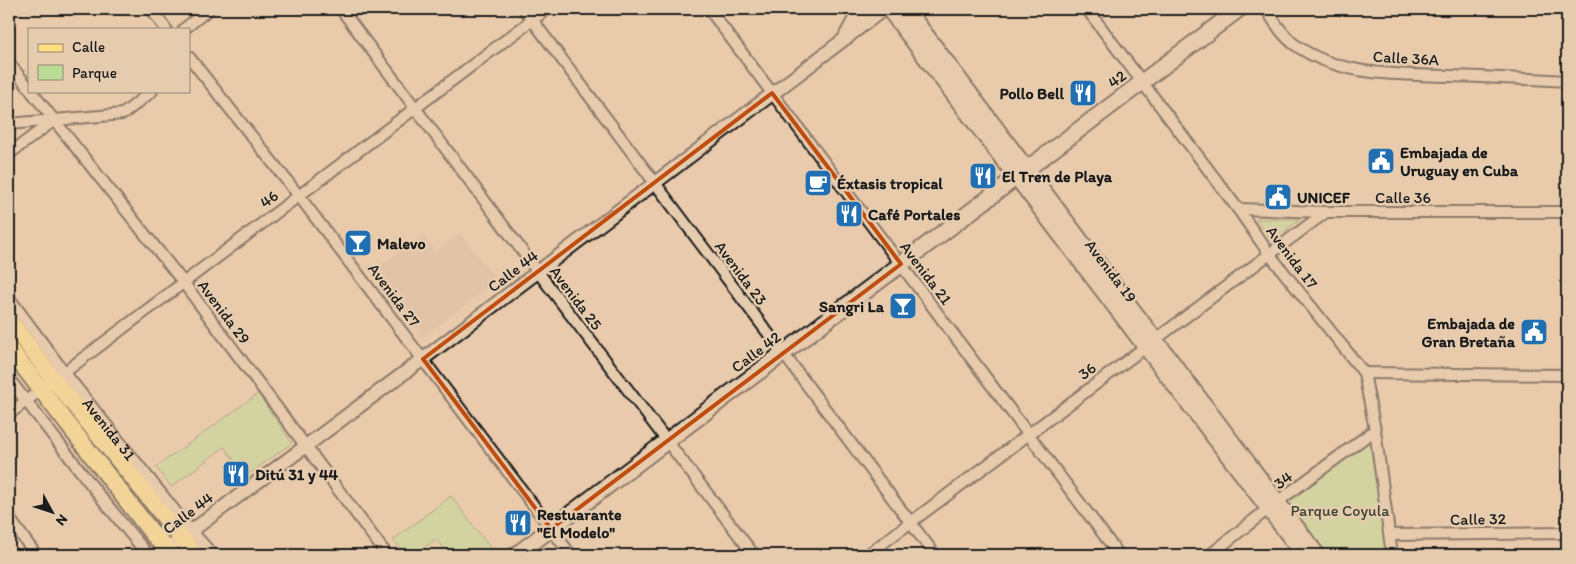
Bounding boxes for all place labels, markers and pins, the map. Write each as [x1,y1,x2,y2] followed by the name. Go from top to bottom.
[1068,78,1098,108] restaurant icon: Pollo Bell
[999,84,1064,103] place label: Pollo Bell
[1400,143,1519,181] place label: Embajada de Uruguay en Cuba
[1366,146,1396,176] public building icon: Embajada de Uruguay en Cuba
[968,161,998,191] restaurant icon: El Tren de Playa
[1002,167,1113,187] place label: El Tren de Playa
[803,168,833,198] cafe icon: Éxtasis tropical
[837,174,943,194] place label: Éxtasis tropical
[1263,182,1293,212] public building icon: UNICEF
[1297,188,1351,207] place label: UNICEF
[834,199,864,229] restaurant icon: Café Portales
[868,205,960,224] place label: Café Portales
[343,228,373,258] bar icon: Malevo
[377,234,426,253] place label: Malevo
[888,291,918,321] bar icon: Sangri La
[819,297,885,317] place label: Sangri La
[1421,314,1516,351] place label: Embajada de Gran Bretaña
[1519,317,1549,347] public building icon: Embajada de Gran Bretaña
[221,459,251,489] restaurant icon: Ditú 31 y 44
[255,465,339,485] place label: Ditú 31 y 44
[537,505,622,542] place label: Restuarante "El Modelo"
[503,508,533,538] restaurant icon: Restuarante "El Modelo"

